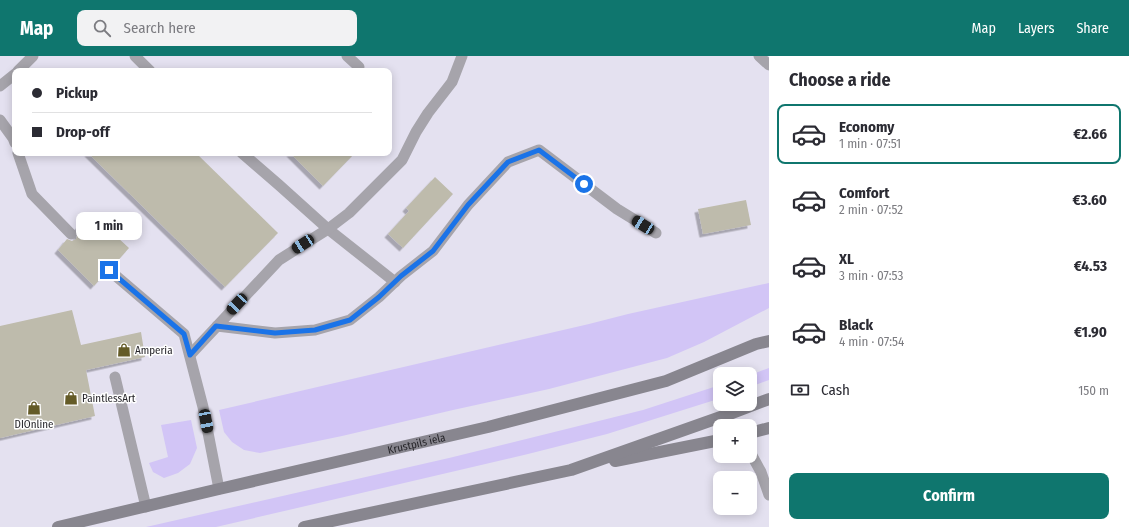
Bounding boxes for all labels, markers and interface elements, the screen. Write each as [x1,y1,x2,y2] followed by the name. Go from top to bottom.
[77,10,357,46] search box
[20,17,53,40] text: Map
[91,17,113,39] icon: search
[123,19,196,37] text: Search here
[972,20,996,37] text: Map
[1018,20,1054,37] text: Layers
[1076,20,1109,37] text: Share
[789,69,891,91] text: Choose a ride
[56,84,98,102] text: Pickup
[791,116,827,152] icon: car
[839,118,894,136] text: Economy
[56,123,110,141] text: Drop-off
[1073,125,1107,143] text: €2.66
[839,136,901,151] text: 1 min · 07:51
[575,175,593,193] route start
[791,182,827,218] icon: car
[839,184,890,202] text: Comfort
[1073,191,1107,209] text: €3.60
[839,202,903,217] text: 2 min · 07:52
[76,212,142,240] callout: 1 min
[630,214,656,236] car
[95,218,123,233] text: 1 min
[290,232,316,256] car
[791,248,827,284] icon: car
[839,250,854,268] text: XL
[1074,257,1107,275] text: €4.53
[100,261,118,279] route end
[839,268,903,283] text: 3 min · 07:53
[224,291,250,317] car
[791,314,827,350] icon: car
[839,316,873,334] text: Black
[1074,323,1107,341] text: €1.90
[839,334,904,349] text: 4 min · 07:54
[116,342,132,358] shop icon: Amperia
[135,344,173,357] place label: Amperia
[713,367,757,515] map controls
[713,367,757,411] button: layers
[789,379,811,401] icon: cash
[821,381,850,399] text: Cash
[1078,383,1109,398] text: 150 m
[63,390,79,406] shop icon: PaintlessArt
[82,392,136,405] place label: PaintlessArt
[26,400,42,416] shop icon: DIOnline
[198,408,214,434] car
[15,418,53,431] place label: DIOnline
[713,419,757,463] button: +
[386,431,447,457] street label: Krustpils iela
[713,471,757,515] button: −
[789,473,1109,519] button: Confirm

